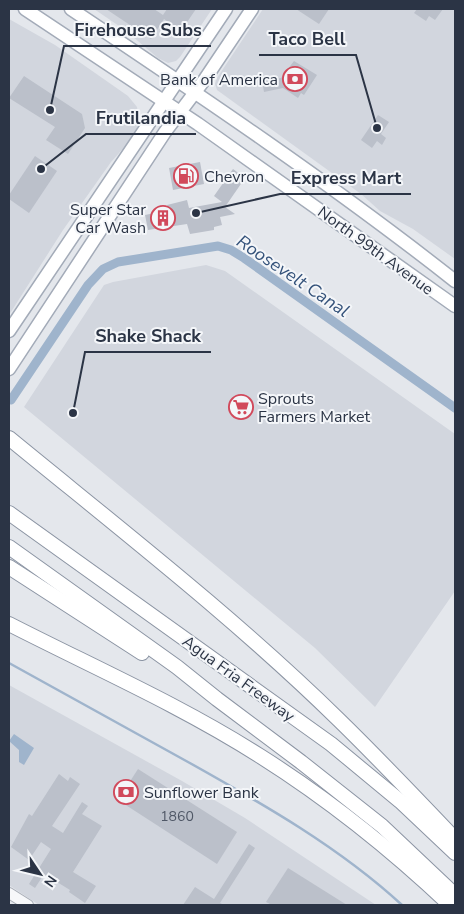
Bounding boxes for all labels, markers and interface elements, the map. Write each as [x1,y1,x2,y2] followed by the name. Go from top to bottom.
[64,13,211,46] callout: Firehouse Subs
[74,18,202,42] text: Firehouse Subs
[259,22,356,55] callout: Taco Bell
[269,27,346,51] text: Taco Bell
[282,66,308,92] bank icon: Bank of America
[160,69,278,91] place label: Bank of America
[86,101,196,134] callout: Frutilandia
[96,106,186,130] text: Frutilandia
[280,161,411,194] callout: Express Mart
[173,163,199,189] fuel station icon: Chevron
[204,166,264,188] place label: Chevron
[291,166,401,190] text: Express Mart
[70,199,146,239] place label: Super Star Car Wash
[313,201,438,300] street label: North 99th Avenue
[150,205,176,231] building icon: Super Star Car Wash
[232,229,354,323] water label: Roosevelt Canal
[85,319,211,352] callout: Shake Shack
[95,324,201,348] text: Shake Shack
[258,388,371,428] place label: Sprouts Farmers Market
[228,394,254,420] supermarket icon: Sprouts Farmers Market
[178,630,300,728] street label: Agua Fria Freeway
[113,779,139,805] bank icon: Sunflower Bank
[144,782,260,804] place label: Sunflower Bank
[160,807,194,826] house number: 1860
[15,849,65,899] north arrow
[39,871,61,891] text: N

